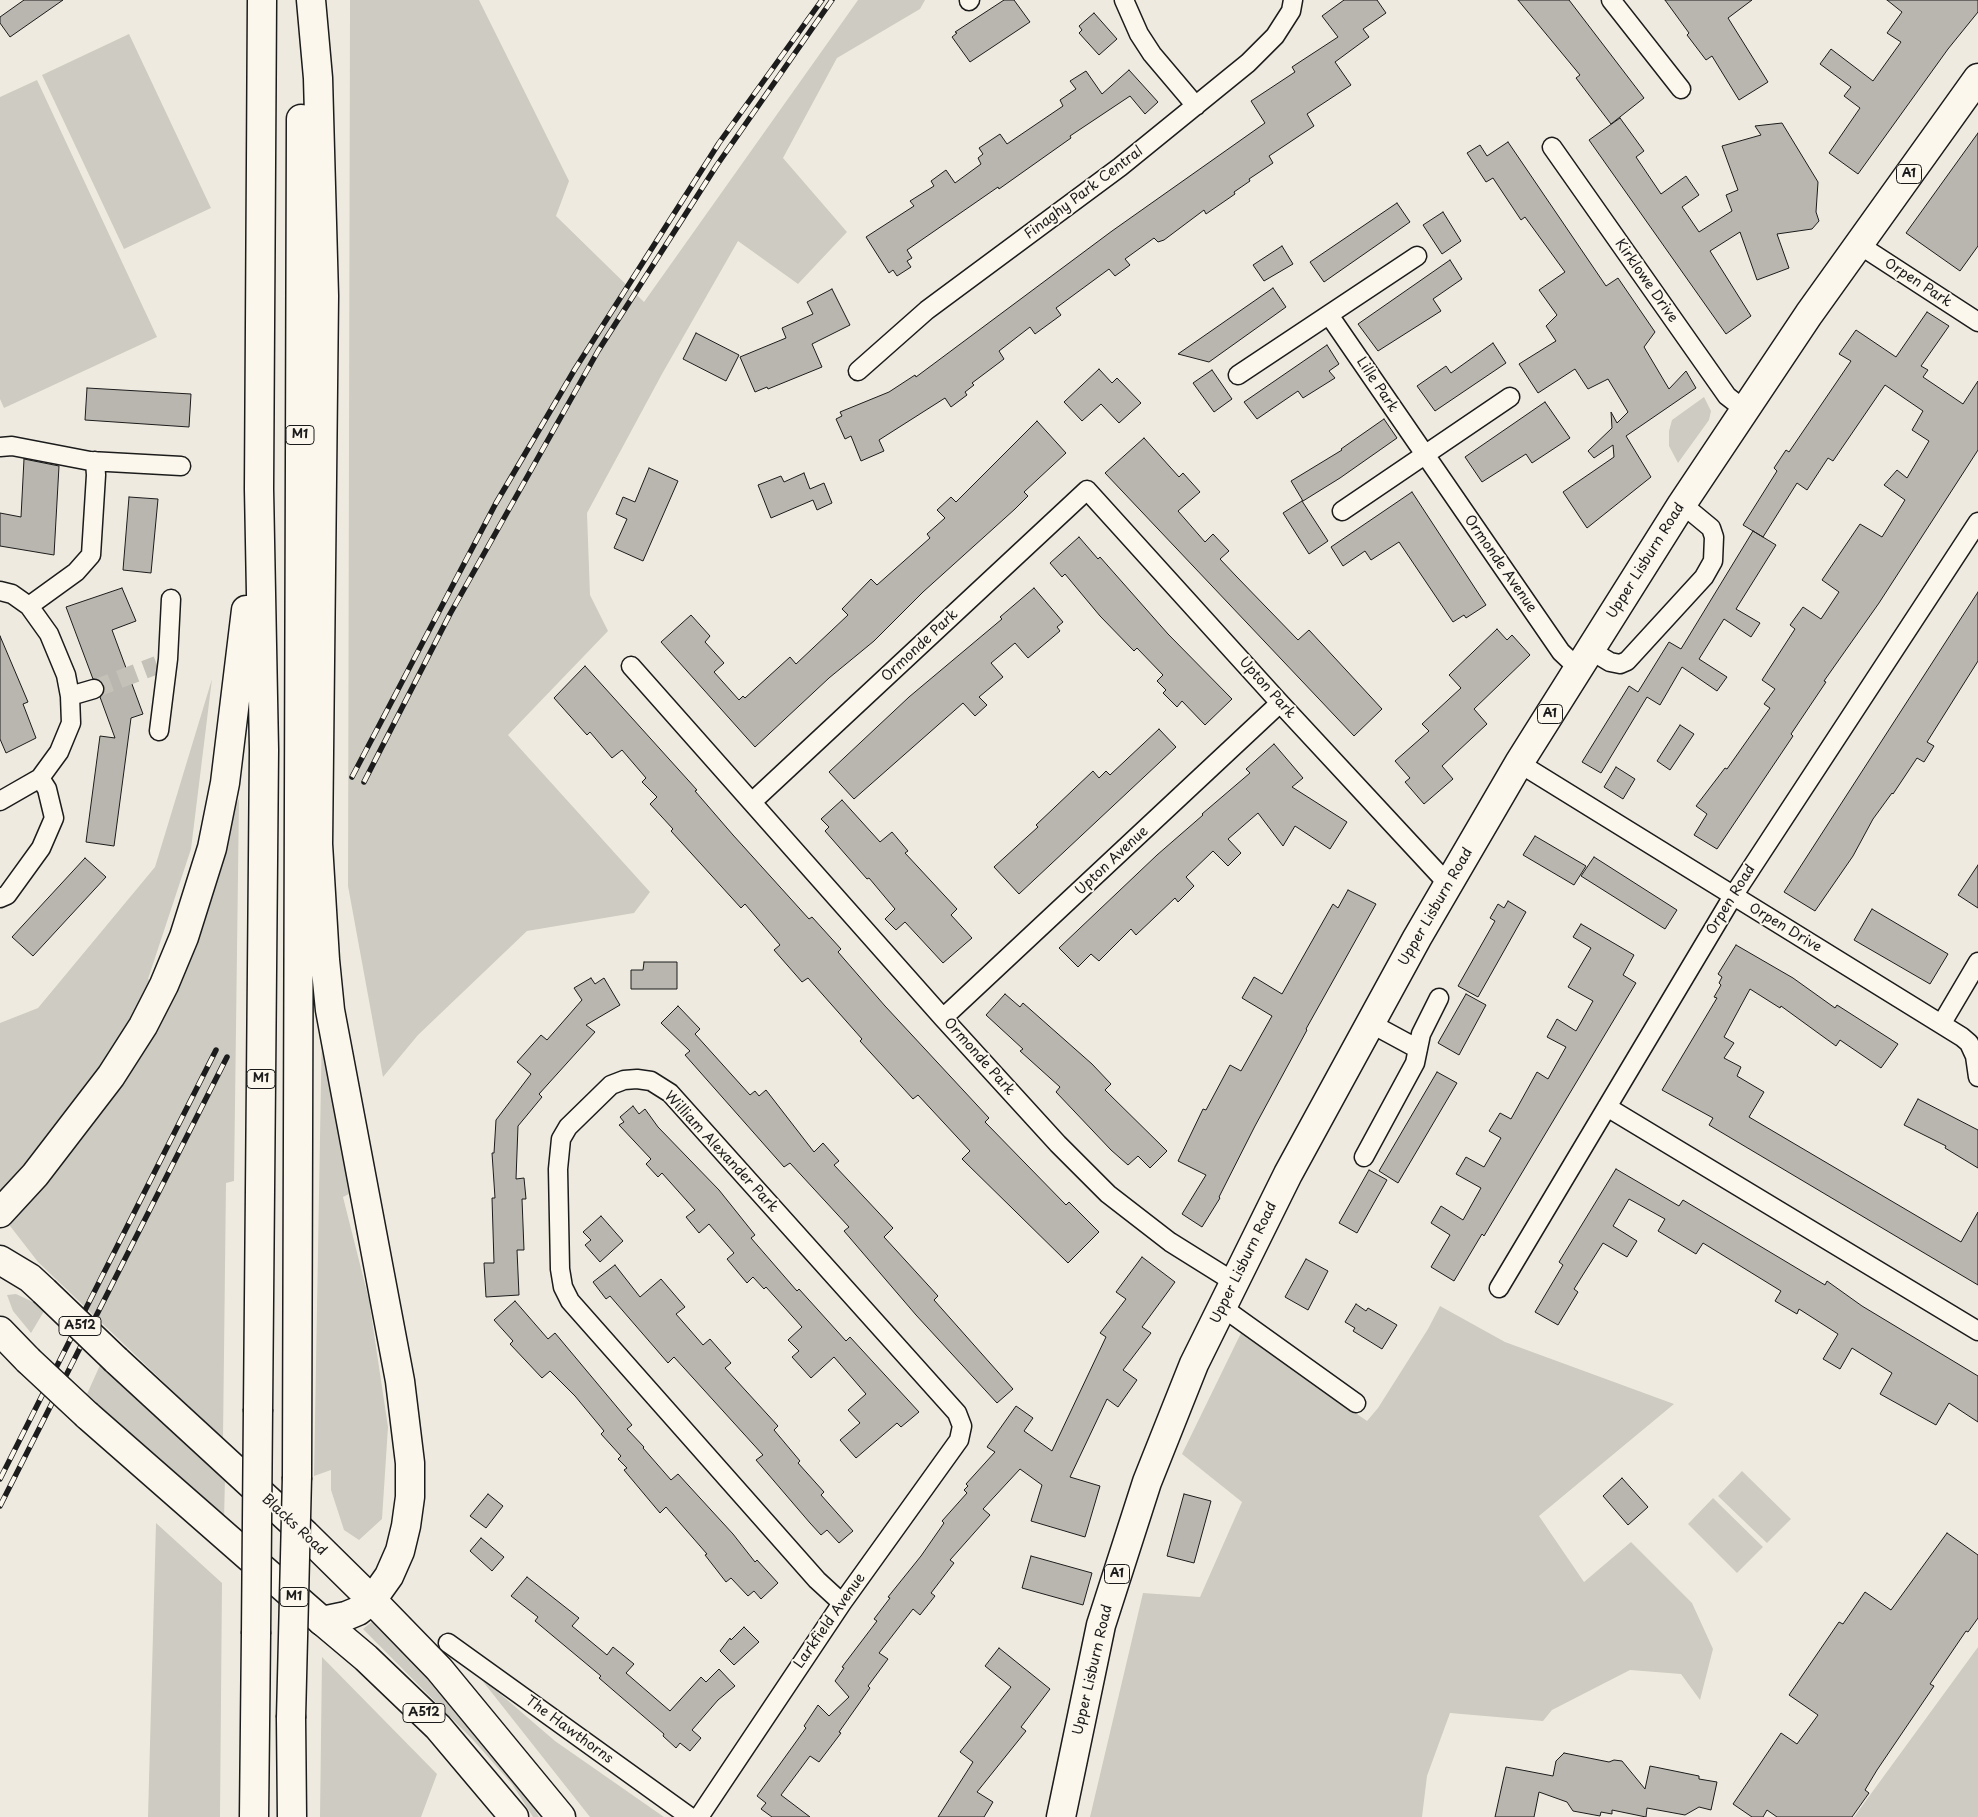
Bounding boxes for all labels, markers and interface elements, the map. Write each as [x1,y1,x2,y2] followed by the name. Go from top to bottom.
[1021,143,1147,243] street label: Finaghy Park Central
[1896,164,1922,183] road number: A1
[1611,236,1681,326] street label: Kirklowe Drive
[1881,255,1955,311] street label: Orpen Park
[1352,354,1402,416] street label: Lille Park
[286,426,314,444] road number: M1
[1604,500,1688,622] street label: Upper Lisburn Road
[1460,512,1540,616] street label: Ormonde Avenue
[878,606,962,686] street label: Ormonde Park
[1235,654,1299,722] street label: Upton Park
[1538,704,1562,724] road number: A1
[1072,823,1152,899] street label: Upton Avenue
[1395,845,1477,969] street label: Upper Lisburn Road
[1703,862,1759,938] street label: Orpen Road
[1746,900,1824,956] street label: Orpen Drive
[940,1015,1018,1099] street label: Ormonde Park
[247,1070,275,1088] road number: M1
[660,1088,782,1216] street label: William Alexander Park
[1207,1199,1281,1327] street label: Upper Lisburn Road
[59,1316,101,1335] road number: A512
[258,1491,330,1559] street label: Blacks Road
[1104,1565,1130,1584] road number: A1
[791,1570,869,1672] street label: Larkfield Avenue
[280,1588,308,1606] road number: M1
[1070,1603,1116,1737] street label: Upper Lisburn Road
[522,1693,616,1767] street label: The Hawthorns
[403,1704,445,1722] road number: A512

